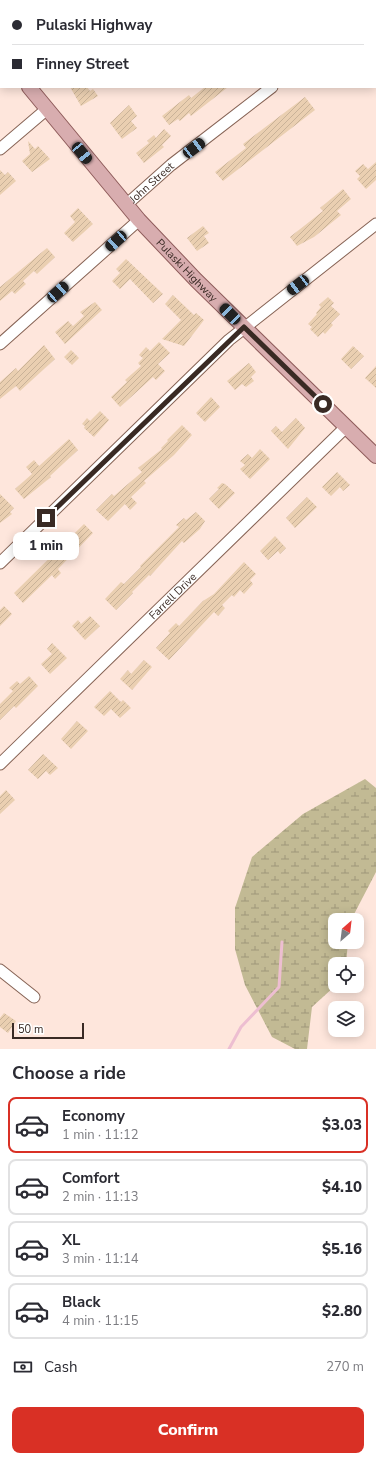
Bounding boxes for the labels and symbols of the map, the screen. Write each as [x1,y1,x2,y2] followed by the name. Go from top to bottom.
[181,136,207,160] car
[70,140,94,166] car
[125,159,177,207] street label: John Street
[103,229,129,253] car
[153,236,221,305] street label: Pulaski Highway
[285,273,311,297] car
[45,280,71,304] car
[217,301,243,327] car
[314,395,332,413] route start
[37,509,55,527] route end
[13,532,79,560] callout: 1 min
[146,570,200,623] street label: Farrell Drive
[328,913,364,949] north arrow
[12,1021,84,1040] scale bar

